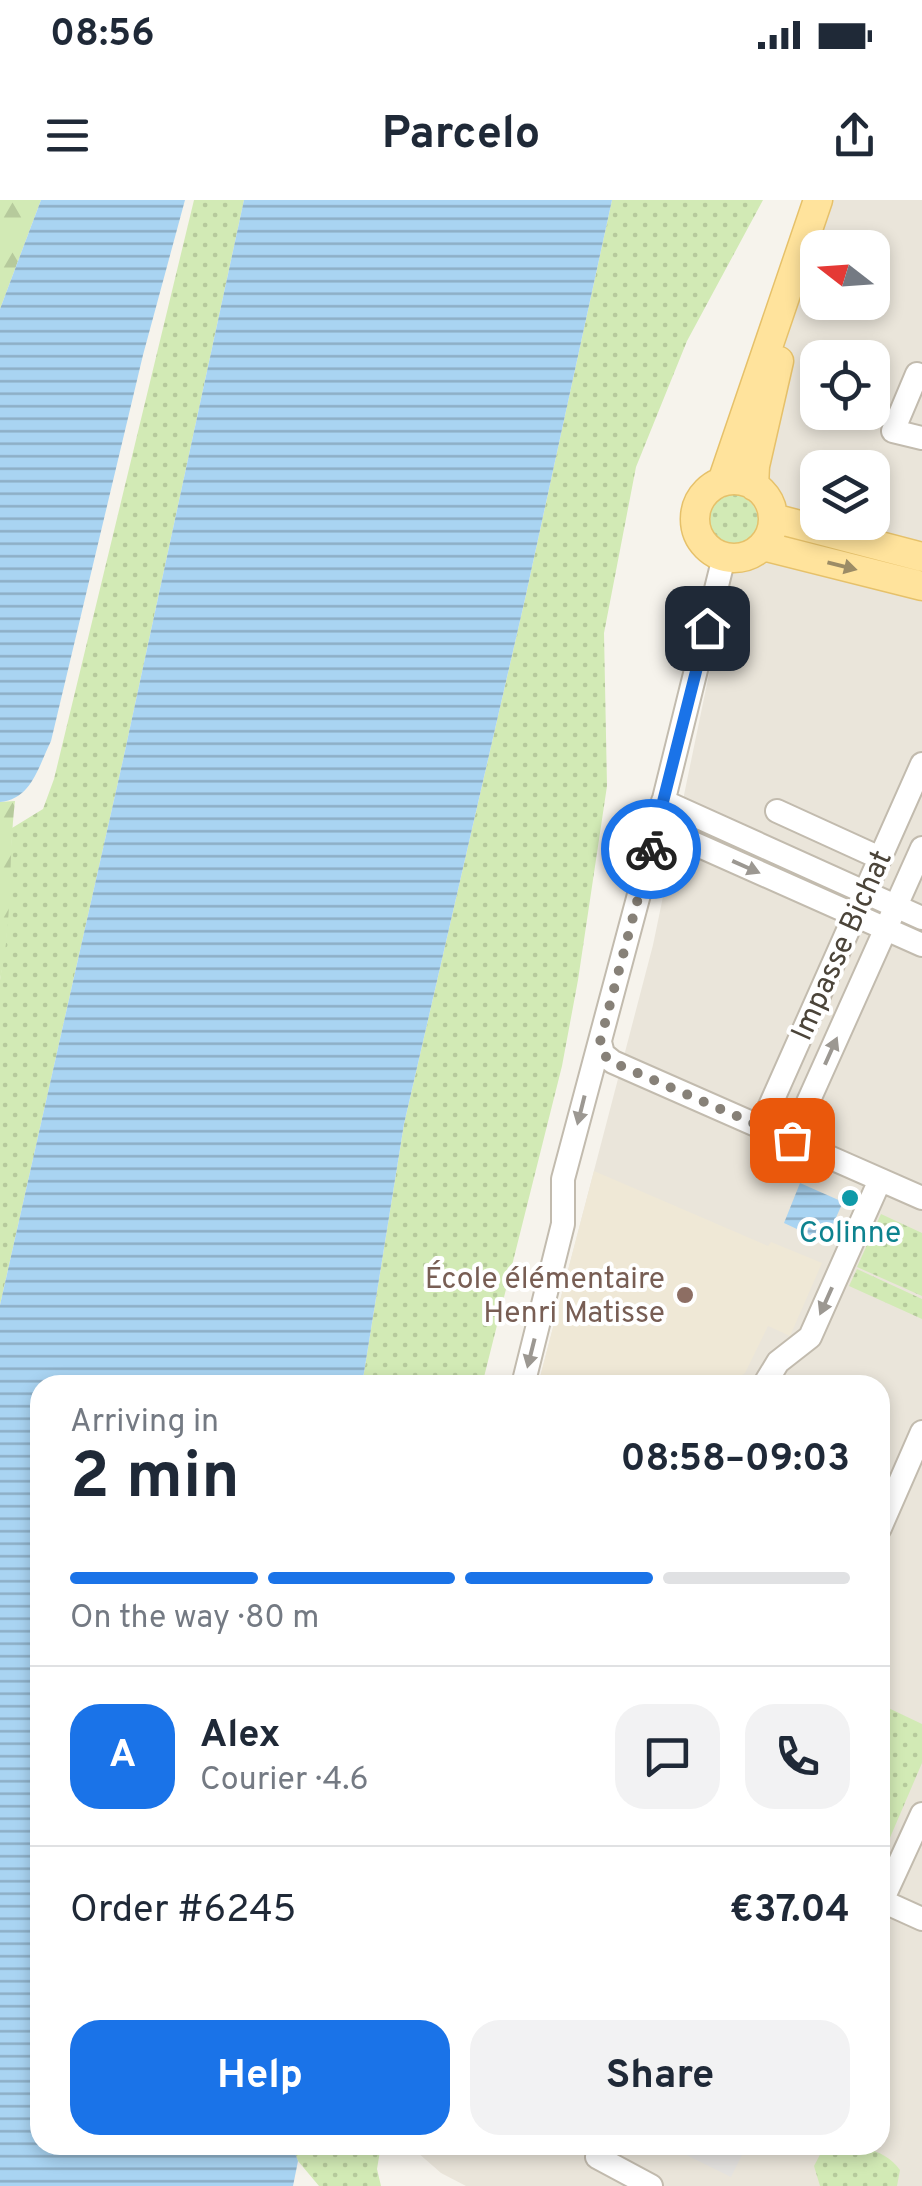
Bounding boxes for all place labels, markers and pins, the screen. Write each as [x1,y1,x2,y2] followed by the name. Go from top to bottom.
[665,586,750,671] pin
[750,1098,835,1183] pin
[839,1187,861,1209] marker: Colinne
[799,1216,901,1253] place label: Colinne
[425,1260,665,1333] place label: École élémentaire Henri Matisse
[674,1284,696,1306] marker: École élémentaire Henri Matisse

